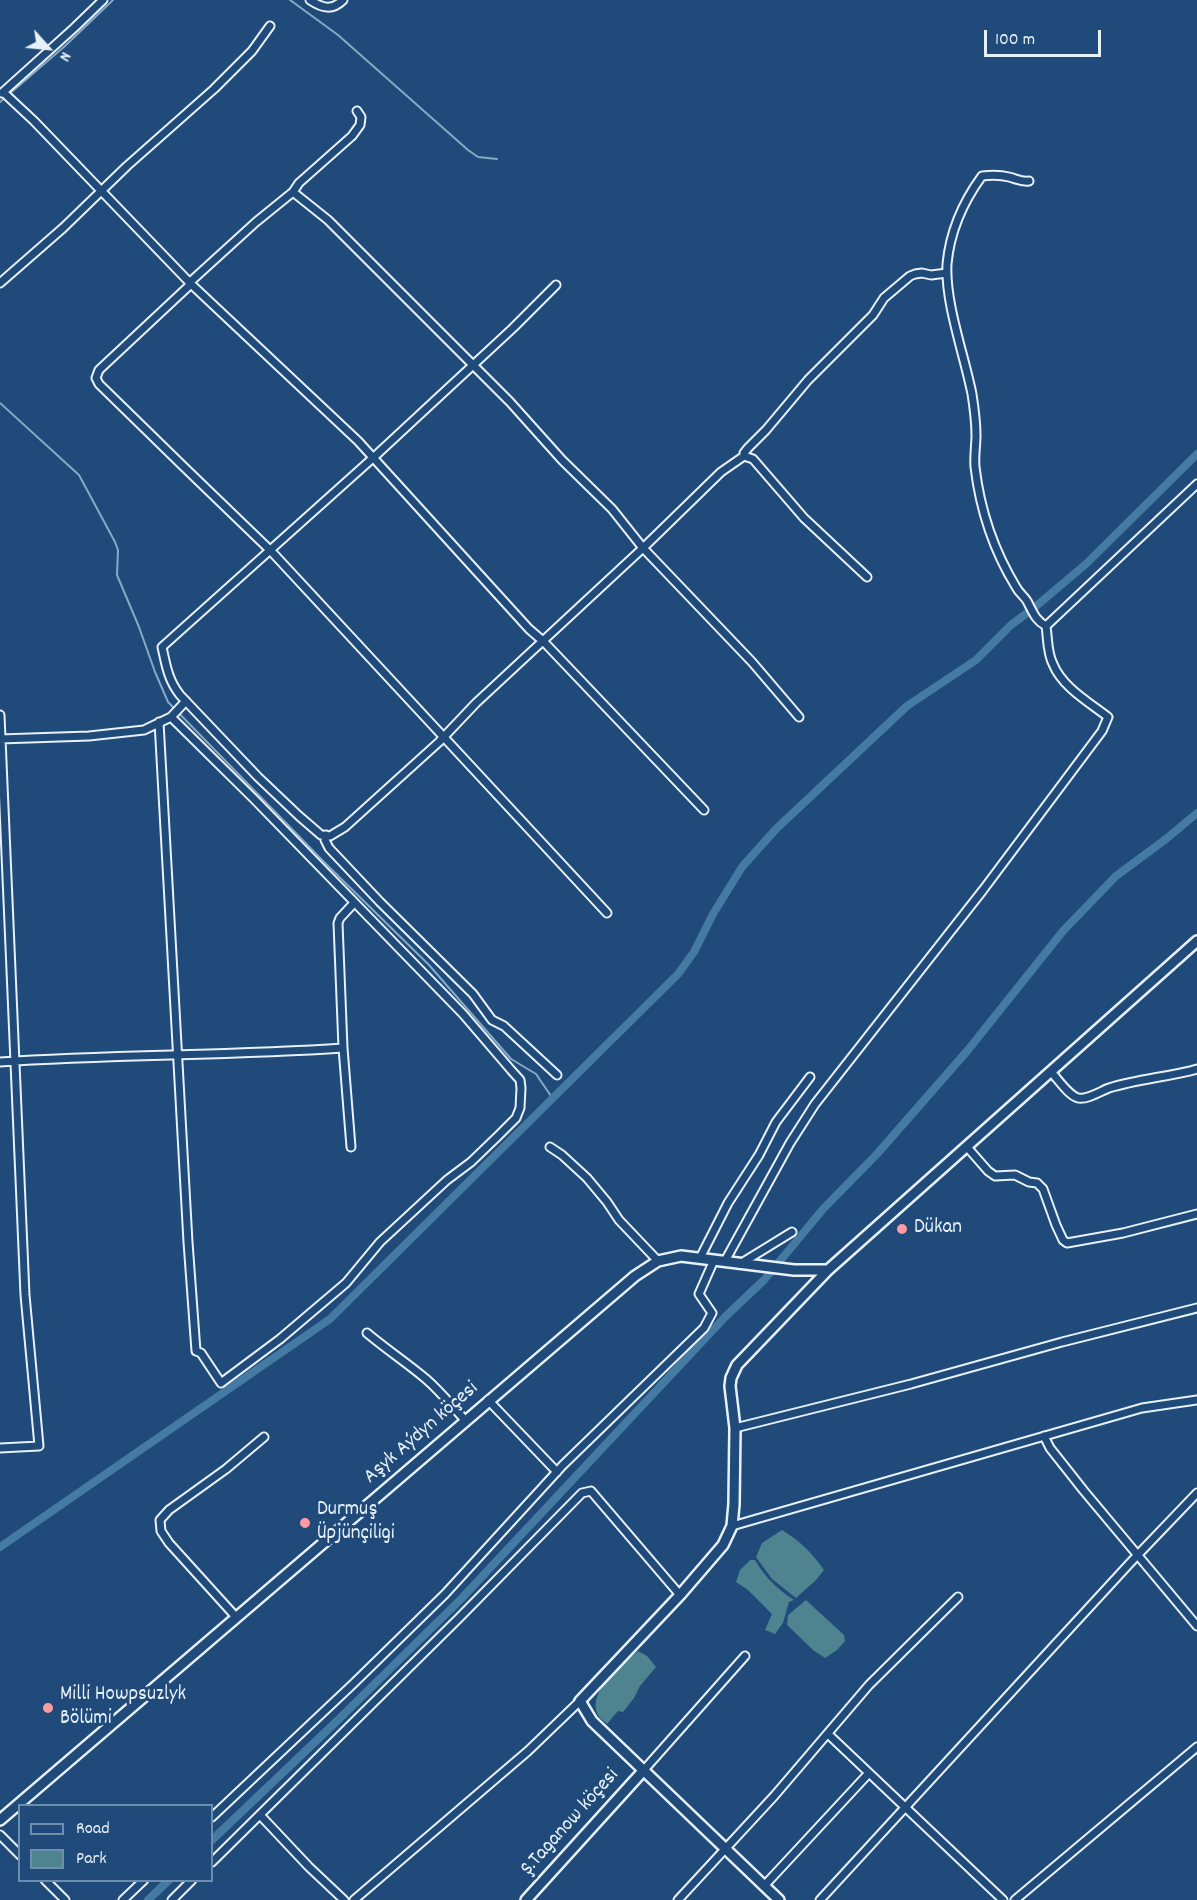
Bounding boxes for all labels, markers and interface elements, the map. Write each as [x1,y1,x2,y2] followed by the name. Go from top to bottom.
[18,18,78,78] north arrow
[987,18,1104,56] scale bar
[995,28,1035,53] text: 100 m
[52,48,77,65] text: N
[914,1216,962,1242] place label: Dükan
[895,1222,909,1236] marker: Dükan
[360,1377,484,1491] street label: Aşyk Aýdyn köçesi
[317,1498,395,1548] place label: Durmuş Üpjünçiligi
[298,1516,312,1530] marker: Durmuş Üpjünçiligi
[60,1683,186,1733] place label: Milli Howpsuzlyk Bölümi
[41,1701,55,1715] marker: Milli Howpsuzlyk Bölümi
[516,1764,626,1882] street label: Ş.Taganow köçesi
[18,1804,213,1882] legend
[76,1817,110,1842] text: Road
[76,1847,107,1872] text: Park

